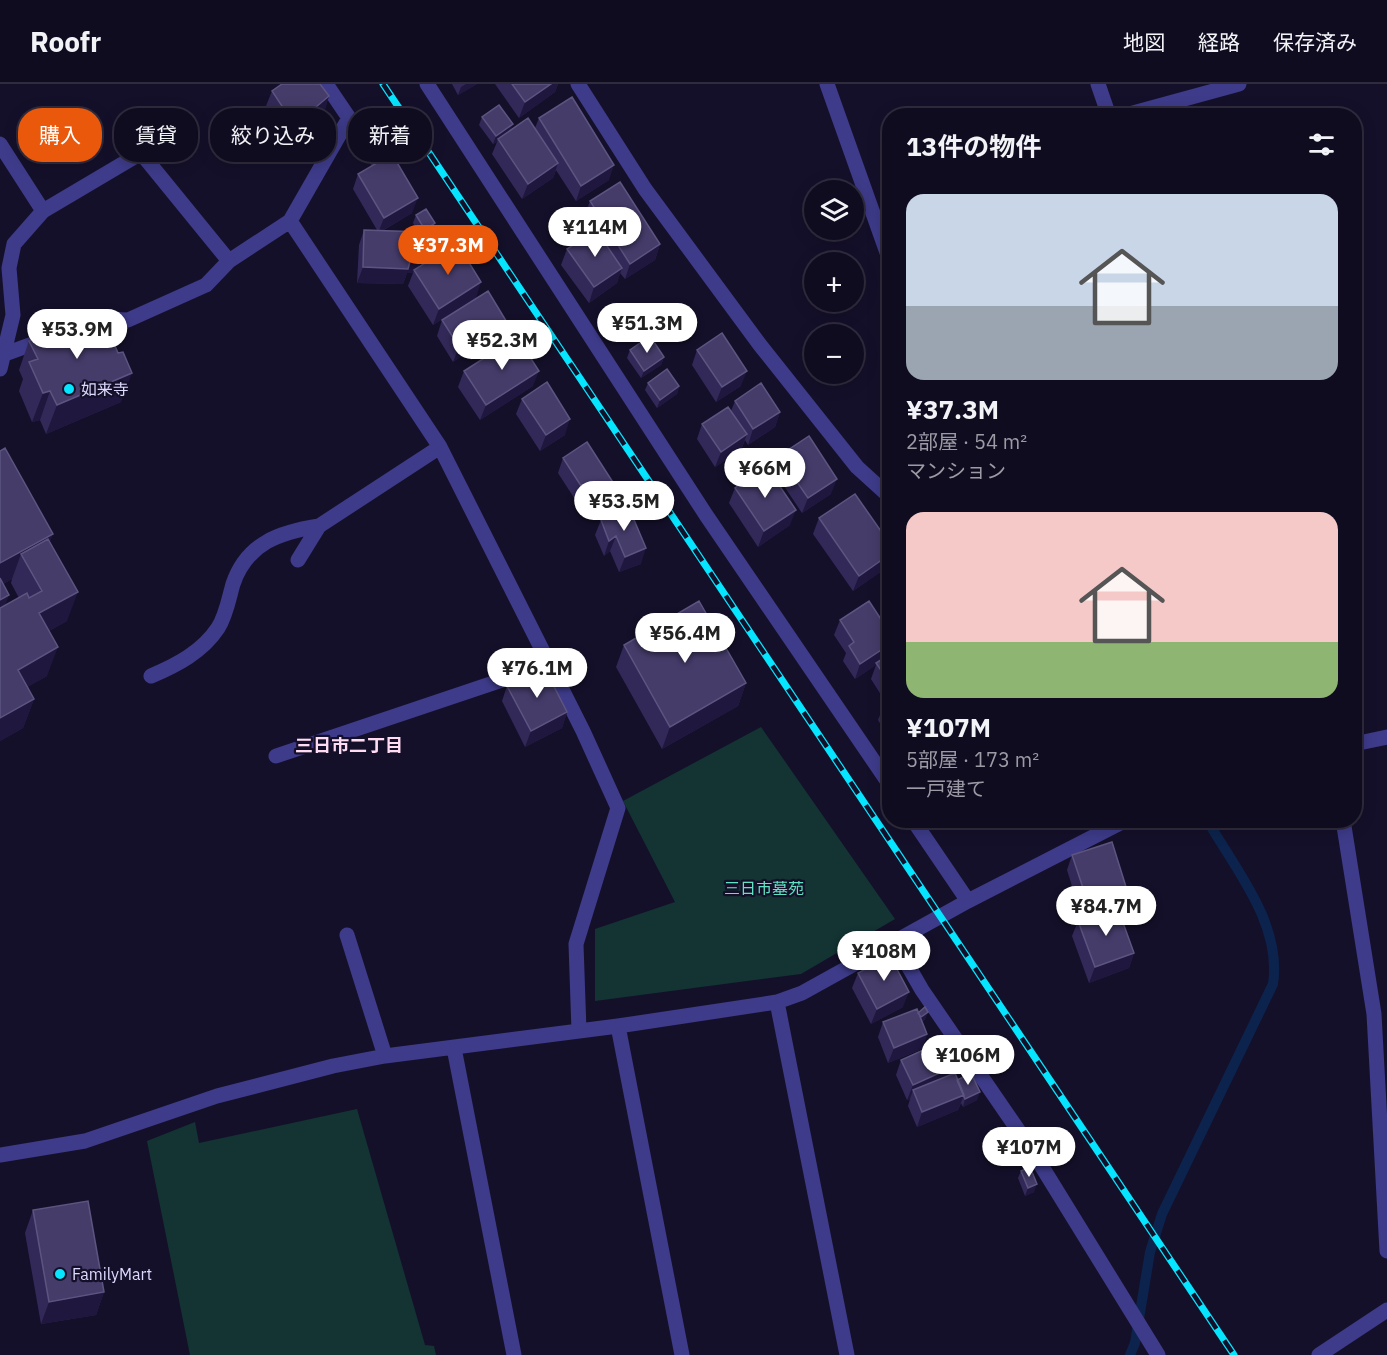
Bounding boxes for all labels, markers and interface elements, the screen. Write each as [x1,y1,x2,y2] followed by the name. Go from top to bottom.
[30,23,101,60] text: Roofr
[1123,28,1165,56] text: 地図
[1198,28,1240,56] text: 経路
[1273,28,1357,56] text: 保存済み
[18,108,102,162] chip: 購入
[114,108,198,162] chip: 賃貸
[210,108,336,162] chip: 絞り込み
[348,108,432,162] chip: 新着
[1305,128,1338,161] icon: filters
[906,129,1041,163] text: 13件の物件
[804,180,864,384] map controls
[804,180,864,240] button: layers
[553,207,637,258] pin: ¥114M
[562,213,628,240] text: ¥114M
[399,225,497,276] pin: ¥37.3M
[412,231,484,258] text: ¥37.3M
[1068,233,1176,341] icon: home
[804,252,864,312] button: +
[598,303,696,354] pin: ¥51.3M
[28,309,126,360] pin: ¥53.9M
[611,309,683,336] text: ¥51.3M
[41,315,113,342] text: ¥53.9M
[453,320,551,371] pin: ¥52.3M
[804,324,864,384] button: −
[466,326,538,353] text: ¥52.3M
[81,379,129,399] place label: 如来寺
[62,382,76,396] marker: 如来寺
[906,392,999,426] text: ¥37.3M
[906,428,1027,455] text: 2部屋 · 54 m²
[729,448,801,499] pin: ¥66M
[738,454,792,481] text: ¥66M
[906,457,1006,484] text: マンション
[575,481,673,532] pin: ¥53.5M
[588,487,660,514] text: ¥53.5M
[1068,551,1176,659] icon: home
[636,613,734,664] pin: ¥56.4M
[649,619,721,646] text: ¥56.4M
[488,648,586,699] pin: ¥76.1M
[501,654,573,681] text: ¥76.1M
[906,710,991,744] text: ¥107M
[295,734,403,757] district label: 三日市二丁目
[906,746,1039,773] text: 5部屋 · 173 m²
[906,775,986,802] text: 一戸建て
[724,878,804,898] park label: 三日市墓苑
[1057,886,1155,937] pin: ¥84.7M
[1070,892,1142,919] text: ¥84.7M
[842,931,926,982] pin: ¥108M
[851,937,917,964] text: ¥108M
[926,1035,1010,1086] pin: ¥106M
[935,1041,1001,1068] text: ¥106M
[987,1127,1071,1178] pin: ¥107M
[996,1133,1062,1160] text: ¥107M
[72,1264,152,1284] place label: FamilyMart
[53,1267,67,1281] marker: FamilyMart

